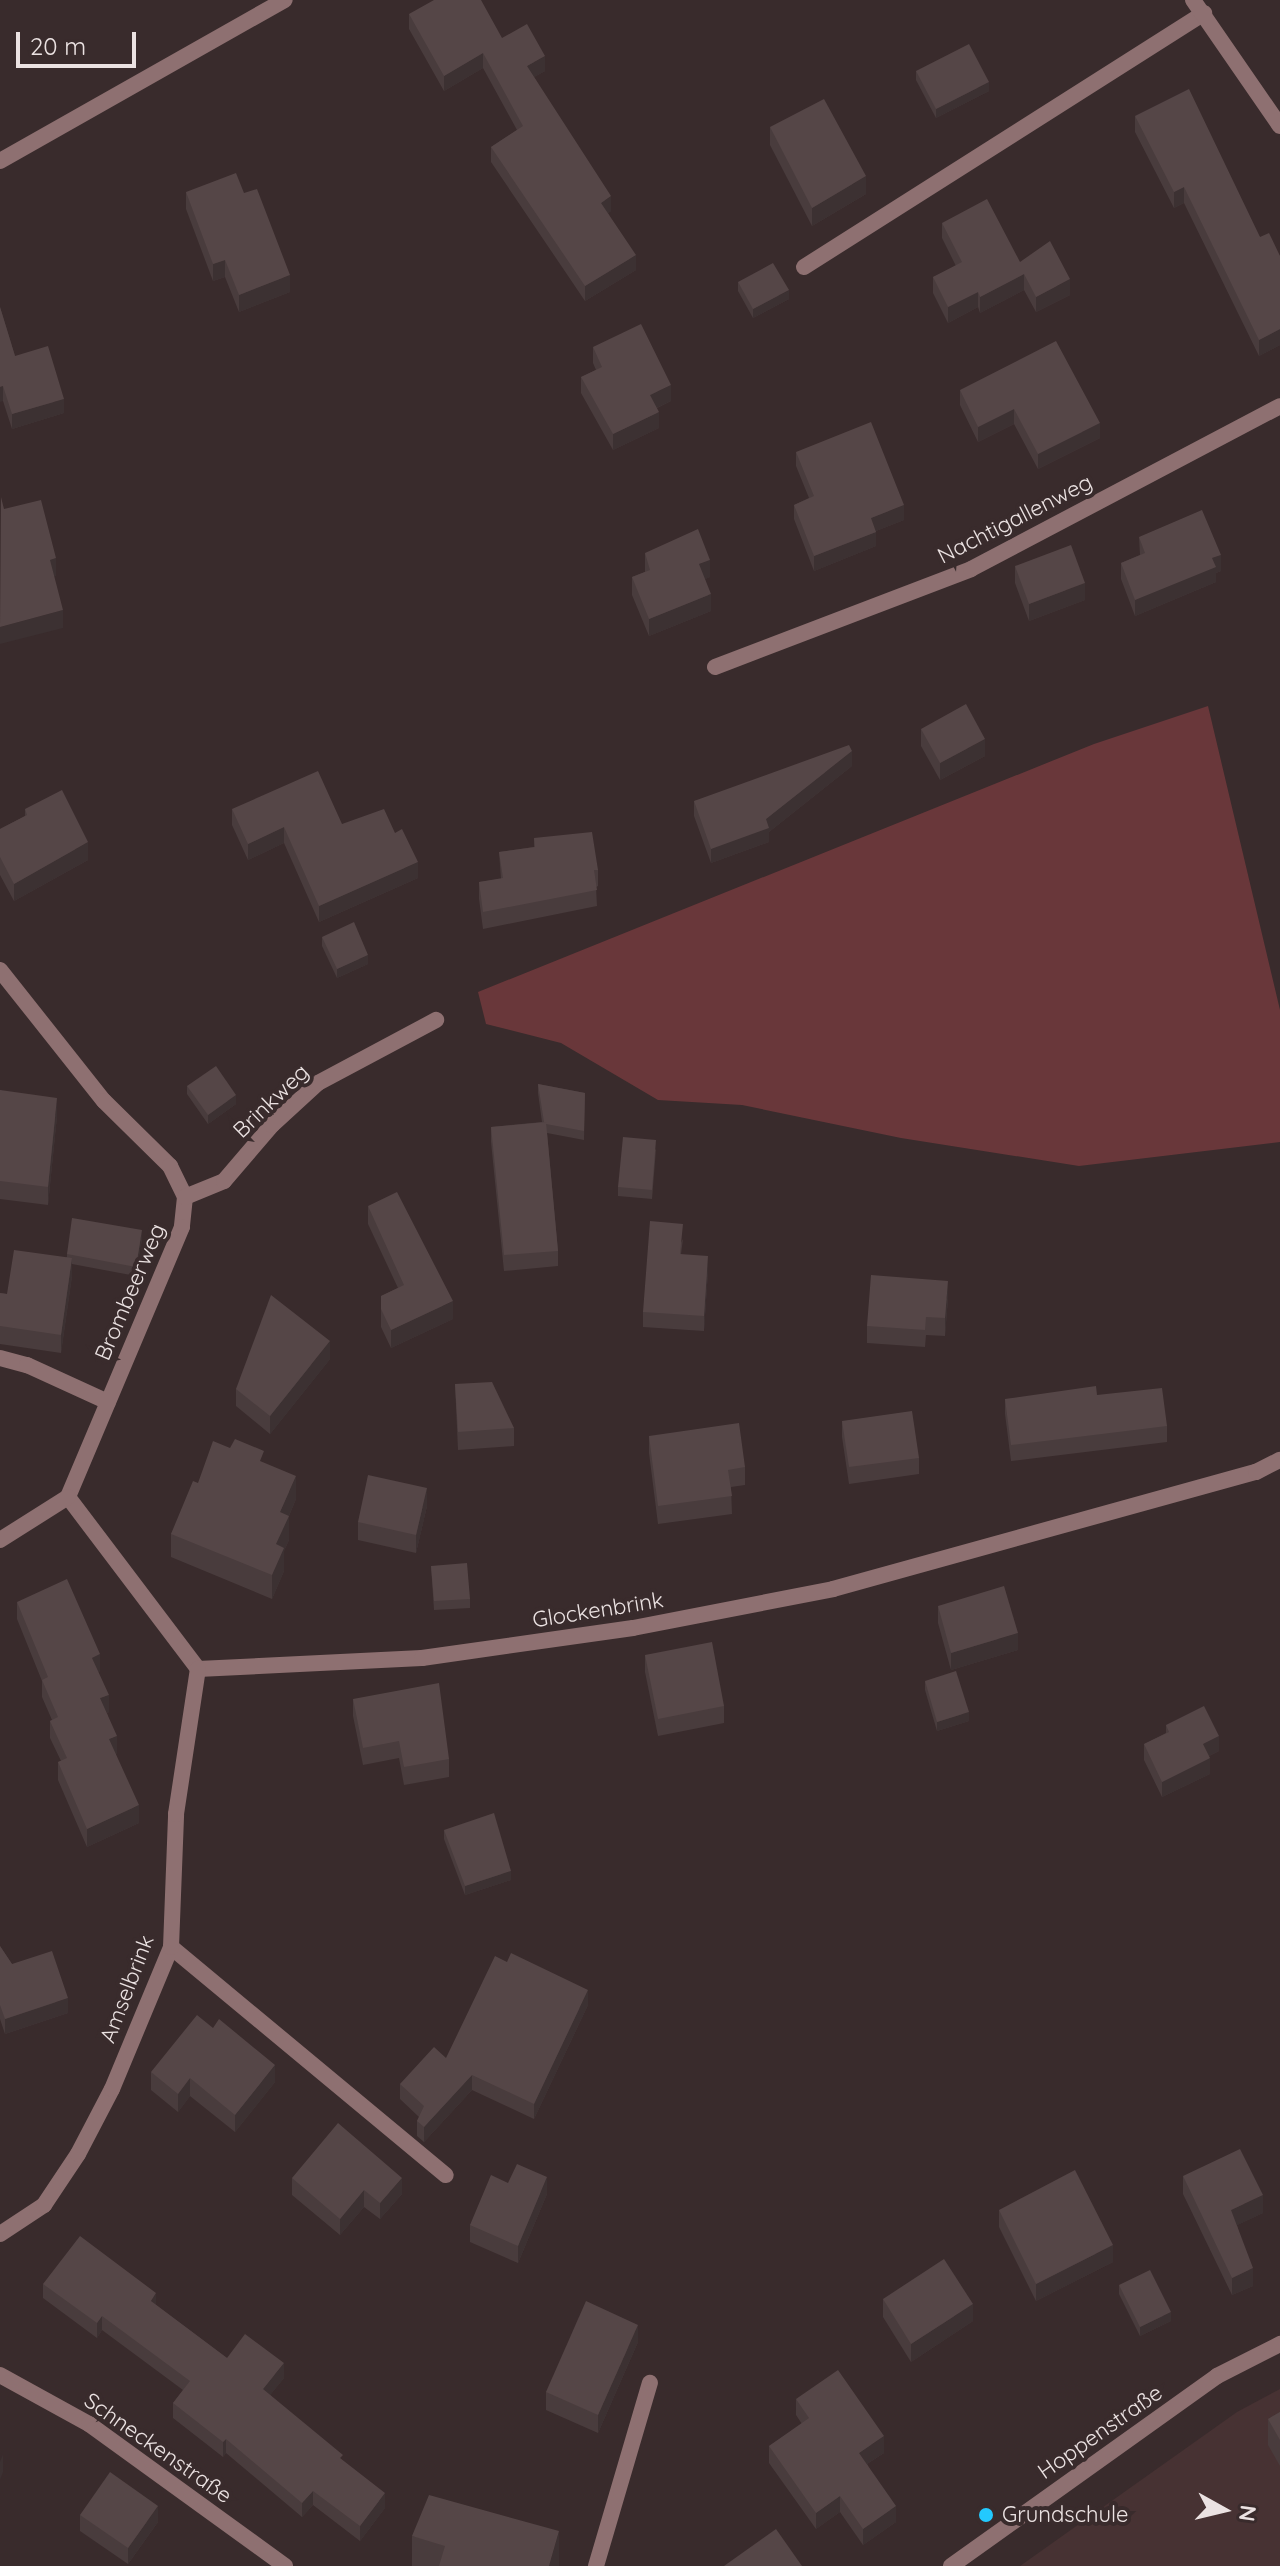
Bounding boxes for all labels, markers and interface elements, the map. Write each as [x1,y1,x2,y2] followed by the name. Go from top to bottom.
[20,16,140,66] scale bar
[30,31,86,61] text: 20 m
[933,469,1097,569] street label: Nachtigallenweg
[228,1059,314,1143] street label: Brinkweg
[89,1220,171,1364] street label: Brombeerweg
[531,1587,665,1633] street label: Glockenbrink
[94,1931,160,2047] street label: Amselbrink
[1033,2379,1167,2485] street label: Hoppenstraße
[79,2387,237,2509] street label: Schneckenstraße
[1184,2470,1264,2550] north arrow
[1002,2502,1128,2528] place label: Grundschule
[1233,2503,1263,2523] text: N
[977,2506,995,2524] marker: Grundschule

